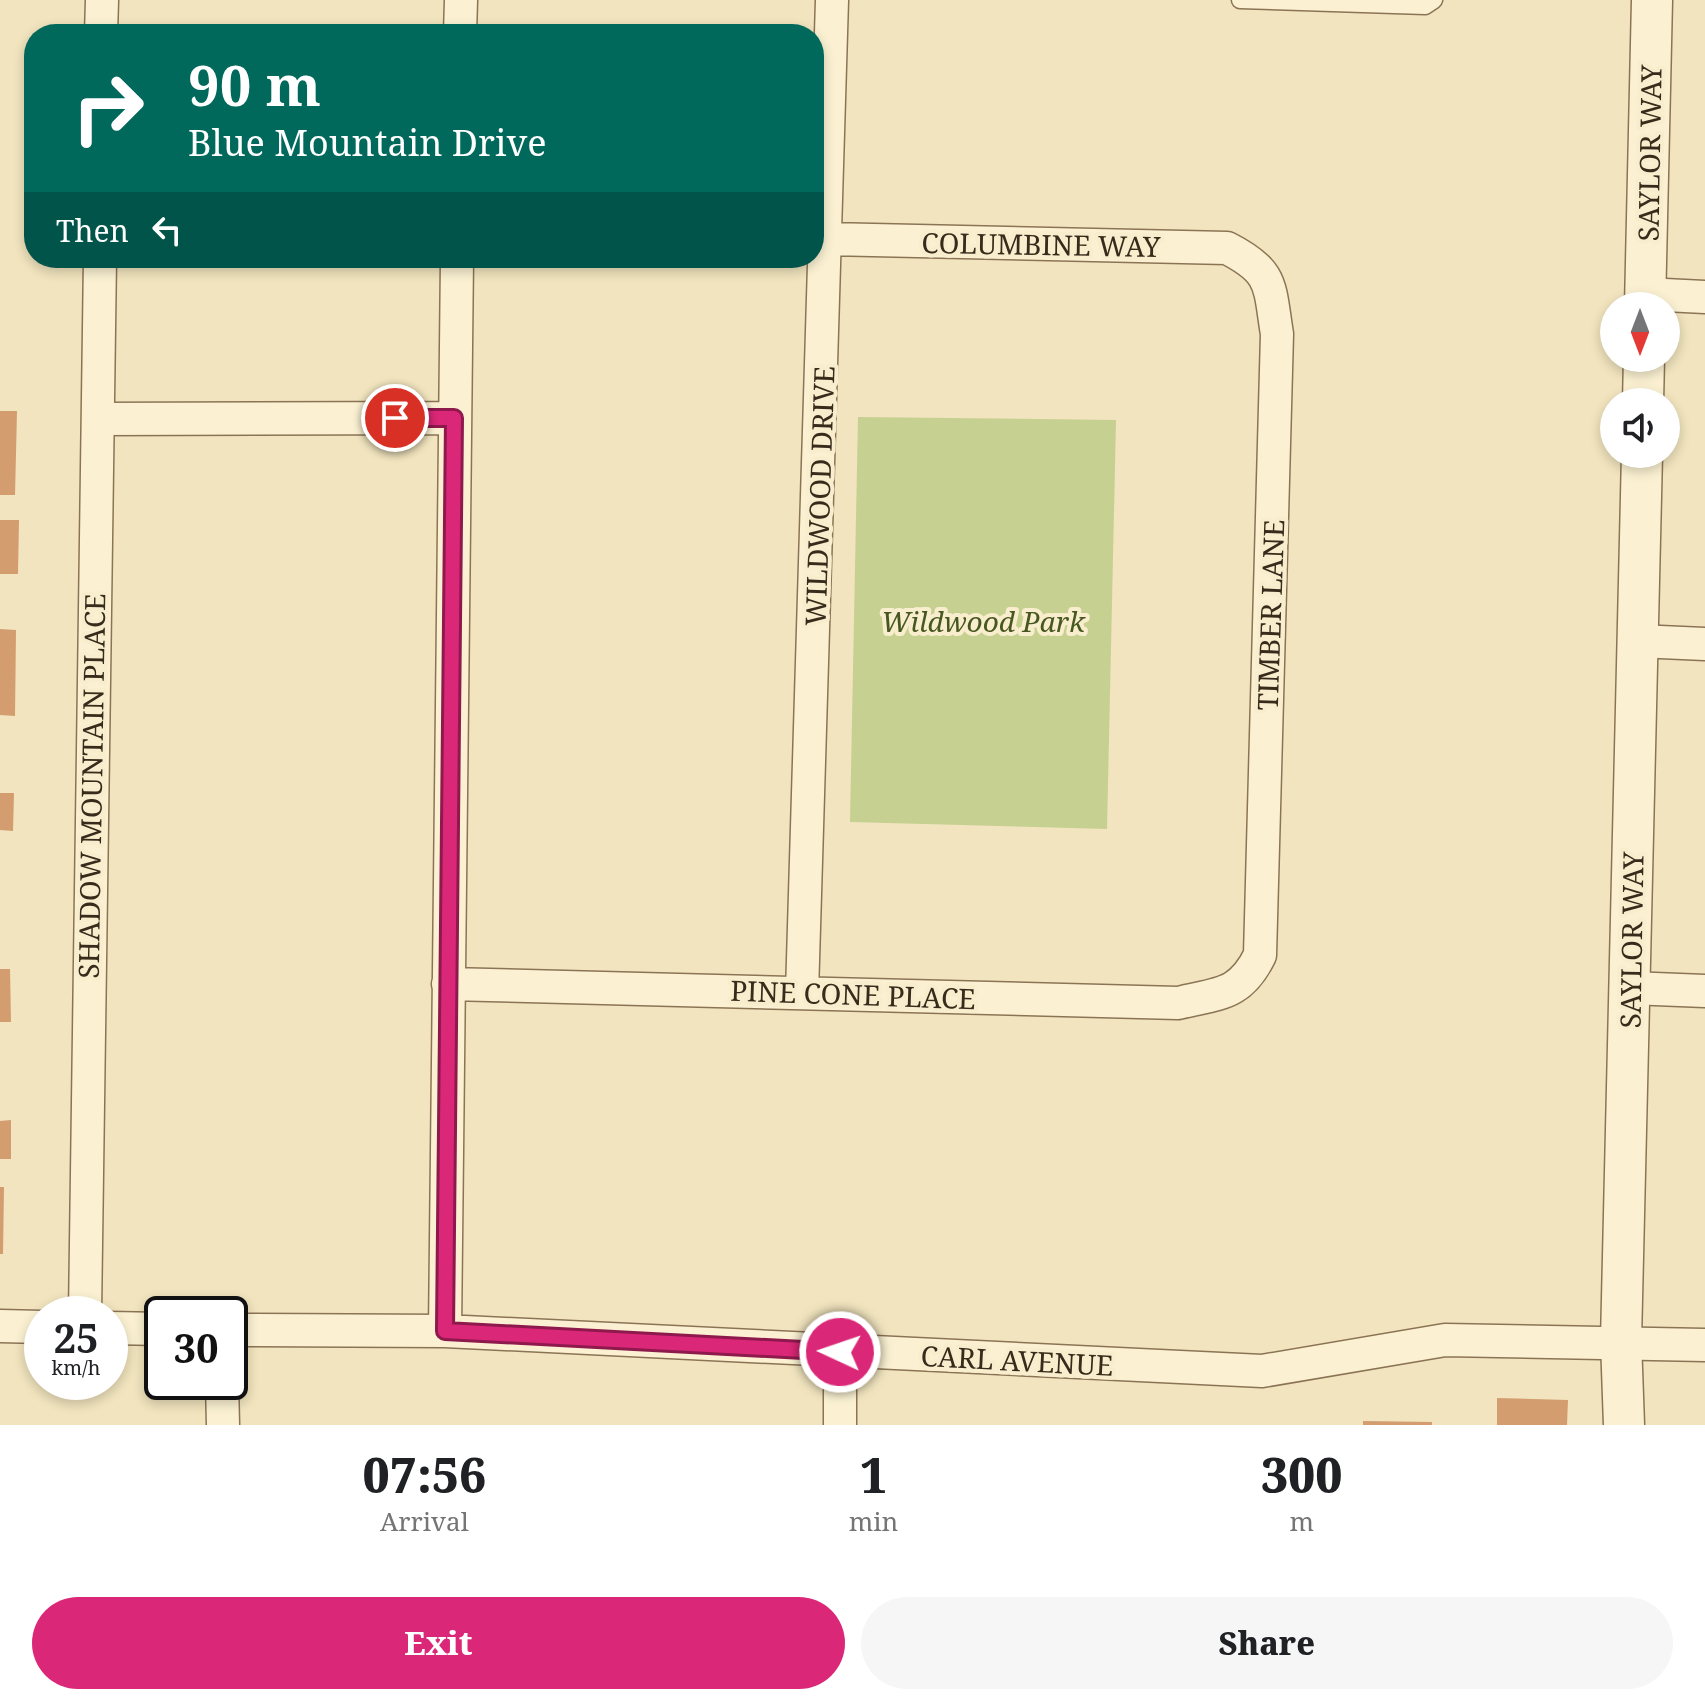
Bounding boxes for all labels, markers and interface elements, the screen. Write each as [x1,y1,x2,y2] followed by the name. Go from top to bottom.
[188,46,321,122] text: 90 m
[56,56,160,160] icon: right
[1628,64,1670,242] street label: SAYLOR WAY
[188,118,547,167] text: Blue Mountain Drive
[145,208,189,252] icon: left
[56,210,129,251] text: Then
[921,223,1161,265] street label: COLUMBINE WAY
[1600,292,1680,372] north arrow
[1600,292,1680,468] map controls
[795,365,843,627] street label: WILDWOOD DRIVE
[361,384,429,452] pin
[1600,388,1680,468] button: sound
[373,396,417,440] icon: arrive
[1248,519,1292,711] street label: TIMBER LANE
[69,593,113,979] street label: SHADOW MOUNTAIN PLACE
[881,602,1086,640] park label: Wildwood Park
[1610,851,1652,1029] street label: SAYLOR WAY
[730,971,976,1017] street label: PINE CONE PLACE
[144,1296,248,1400] speed limit sign: 30
[53,1310,99,1365] text: 25
[798,1310,882,1394] position arrow
[920,1336,1114,1384] street label: CARL AVENUE
[51,1354,101,1381] text: km/h
[362,1442,486,1507] text: 07:56
[860,1442,887,1507] text: 1
[1261,1442,1343,1507] text: 300
[380,1503,469,1539] text: Arrival
[849,1503,898,1539] text: min
[1289,1503,1314,1539] text: m
[32,1597,845,1689] button: Exit
[861,1597,1673,1689] button: Share

